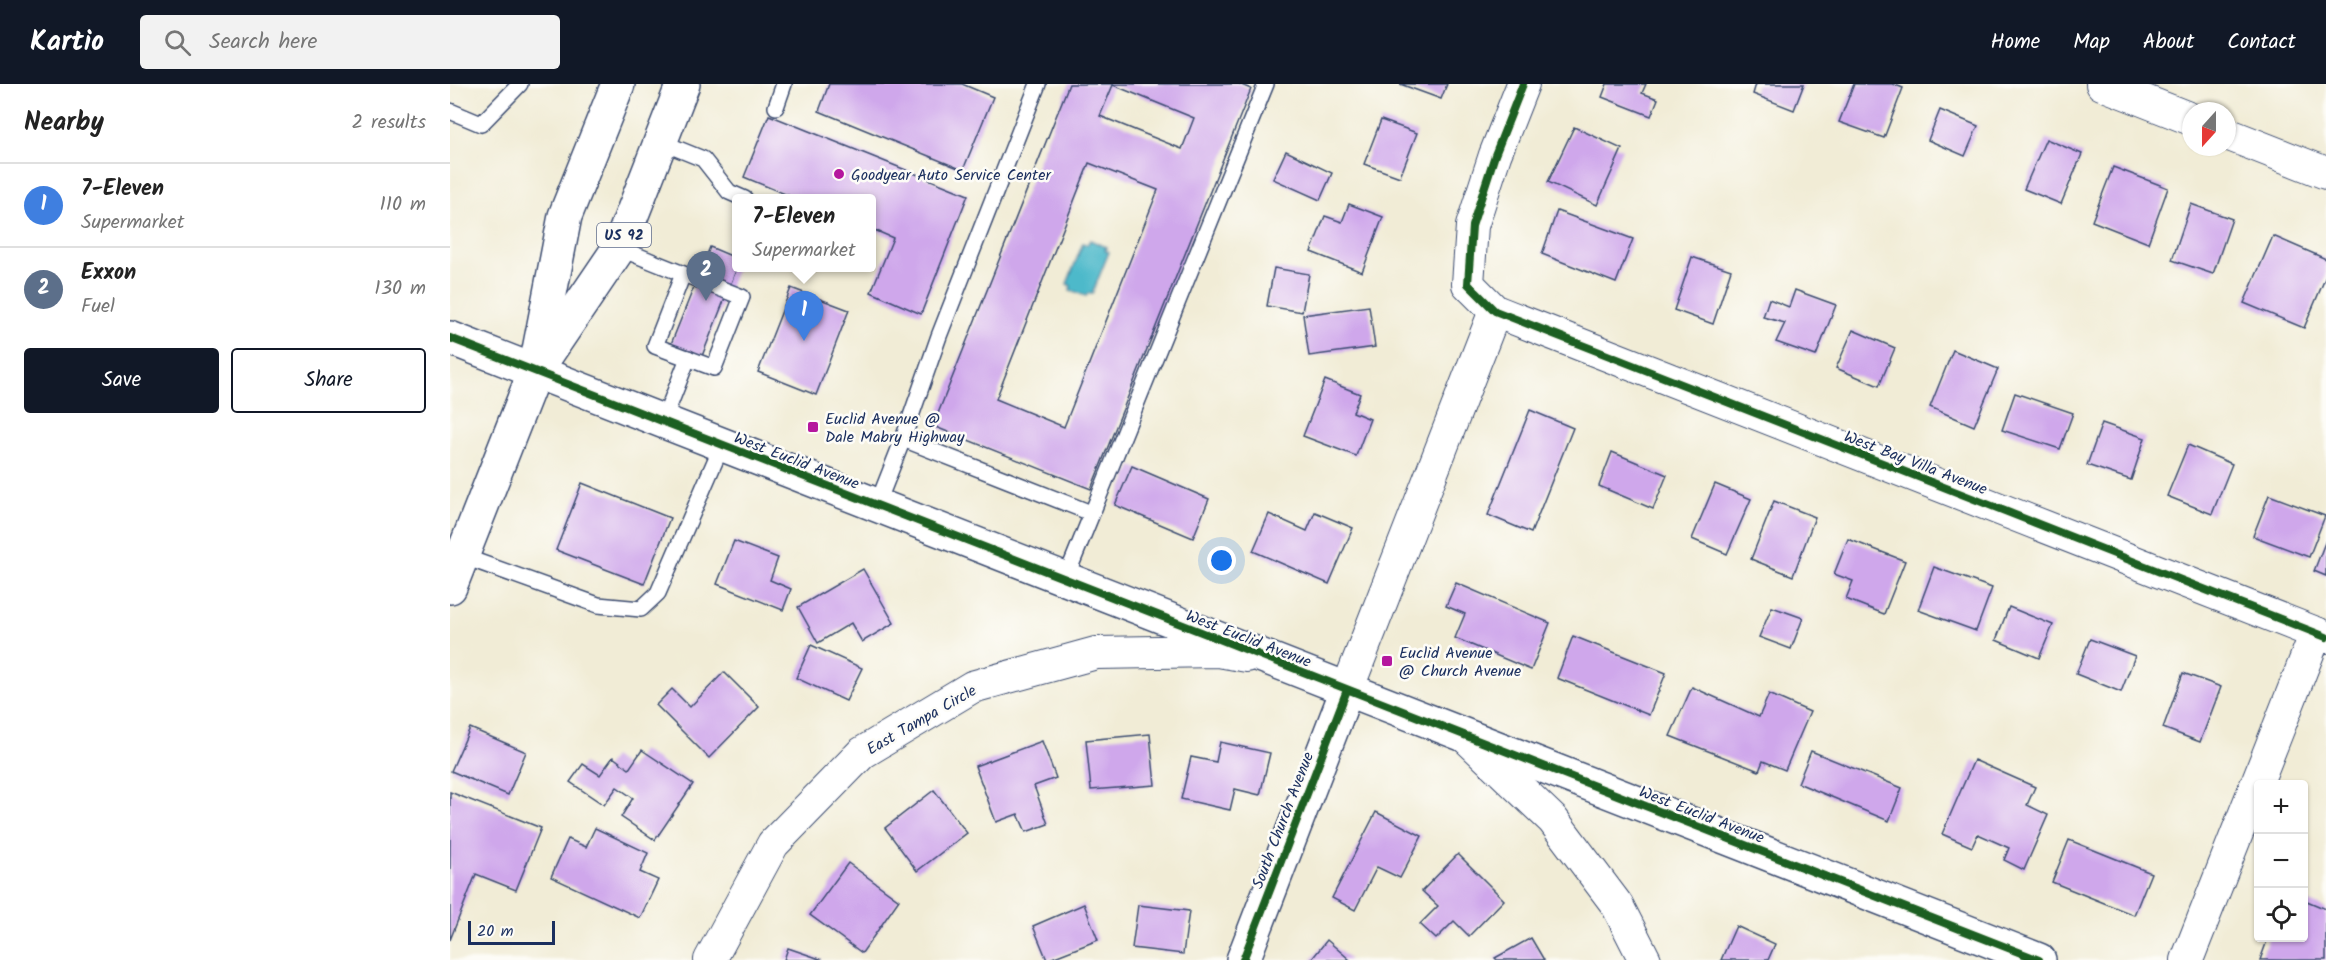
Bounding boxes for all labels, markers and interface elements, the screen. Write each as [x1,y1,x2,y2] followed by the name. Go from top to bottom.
[140,15,560,69] search box
[30,20,104,65] text: Kartio
[209,25,317,60] text: Search here
[161,26,194,59] icon: search
[1991,26,2040,59] text: Home
[2073,26,2110,59] text: Map
[2143,26,2194,59] text: About
[2227,26,2296,59] text: Contact
[24,102,104,144] text: Nearby
[2182,102,2236,156] north arrow
[351,107,426,139] text: 2 results
[851,163,1052,188] place label: Goodyear Auto Service Center
[832,167,846,181] marker: Goodyear Auto Service Center
[81,172,164,207] text: 7-Eleven
[40,189,47,221] text: 1
[380,189,426,221] text: 110 m
[732,194,876,272] popup
[752,200,835,235] text: 7-Eleven
[81,207,184,239] text: Supermarket
[597,223,651,247] road number: US 92
[752,235,856,267] text: Supermarket
[686,252,726,301] pin: 2
[81,256,136,291] text: Exxon
[38,273,49,305] text: 2
[374,273,426,305] text: 130 m
[81,291,115,323] text: Fuel
[784,292,824,341] pin: 1
[24,348,219,413] button: Save
[231,348,426,413] button: Share
[825,407,965,450] place label: Euclid Avenue @ Dale Mabry Highway
[806,420,820,434] marker: Euclid Avenue @ Dale Mabry Highway
[1840,425,1991,502] street label: West Bay Villa Avenue
[730,426,863,497] street label: West Euclid Avenue
[1207,546,1236,575] your location
[1182,604,1315,675] street label: West Euclid Avenue
[1399,641,1521,684] place label: Euclid Avenue @ Church Avenue
[1380,654,1394,668] marker: Euclid Avenue @ Church Avenue
[862,679,982,762] street label: East Tampa Circle
[1246,748,1321,893] street label: South Church Avenue
[1635,780,1768,851] street label: West Euclid Avenue
[2254,780,2308,942] map controls
[2254,780,2308,834] button: +
[2254,834,2308,888] button: −
[2254,888,2308,942] button: locate
[468,918,555,946] scale bar
[477,919,513,944] text: 20 m

